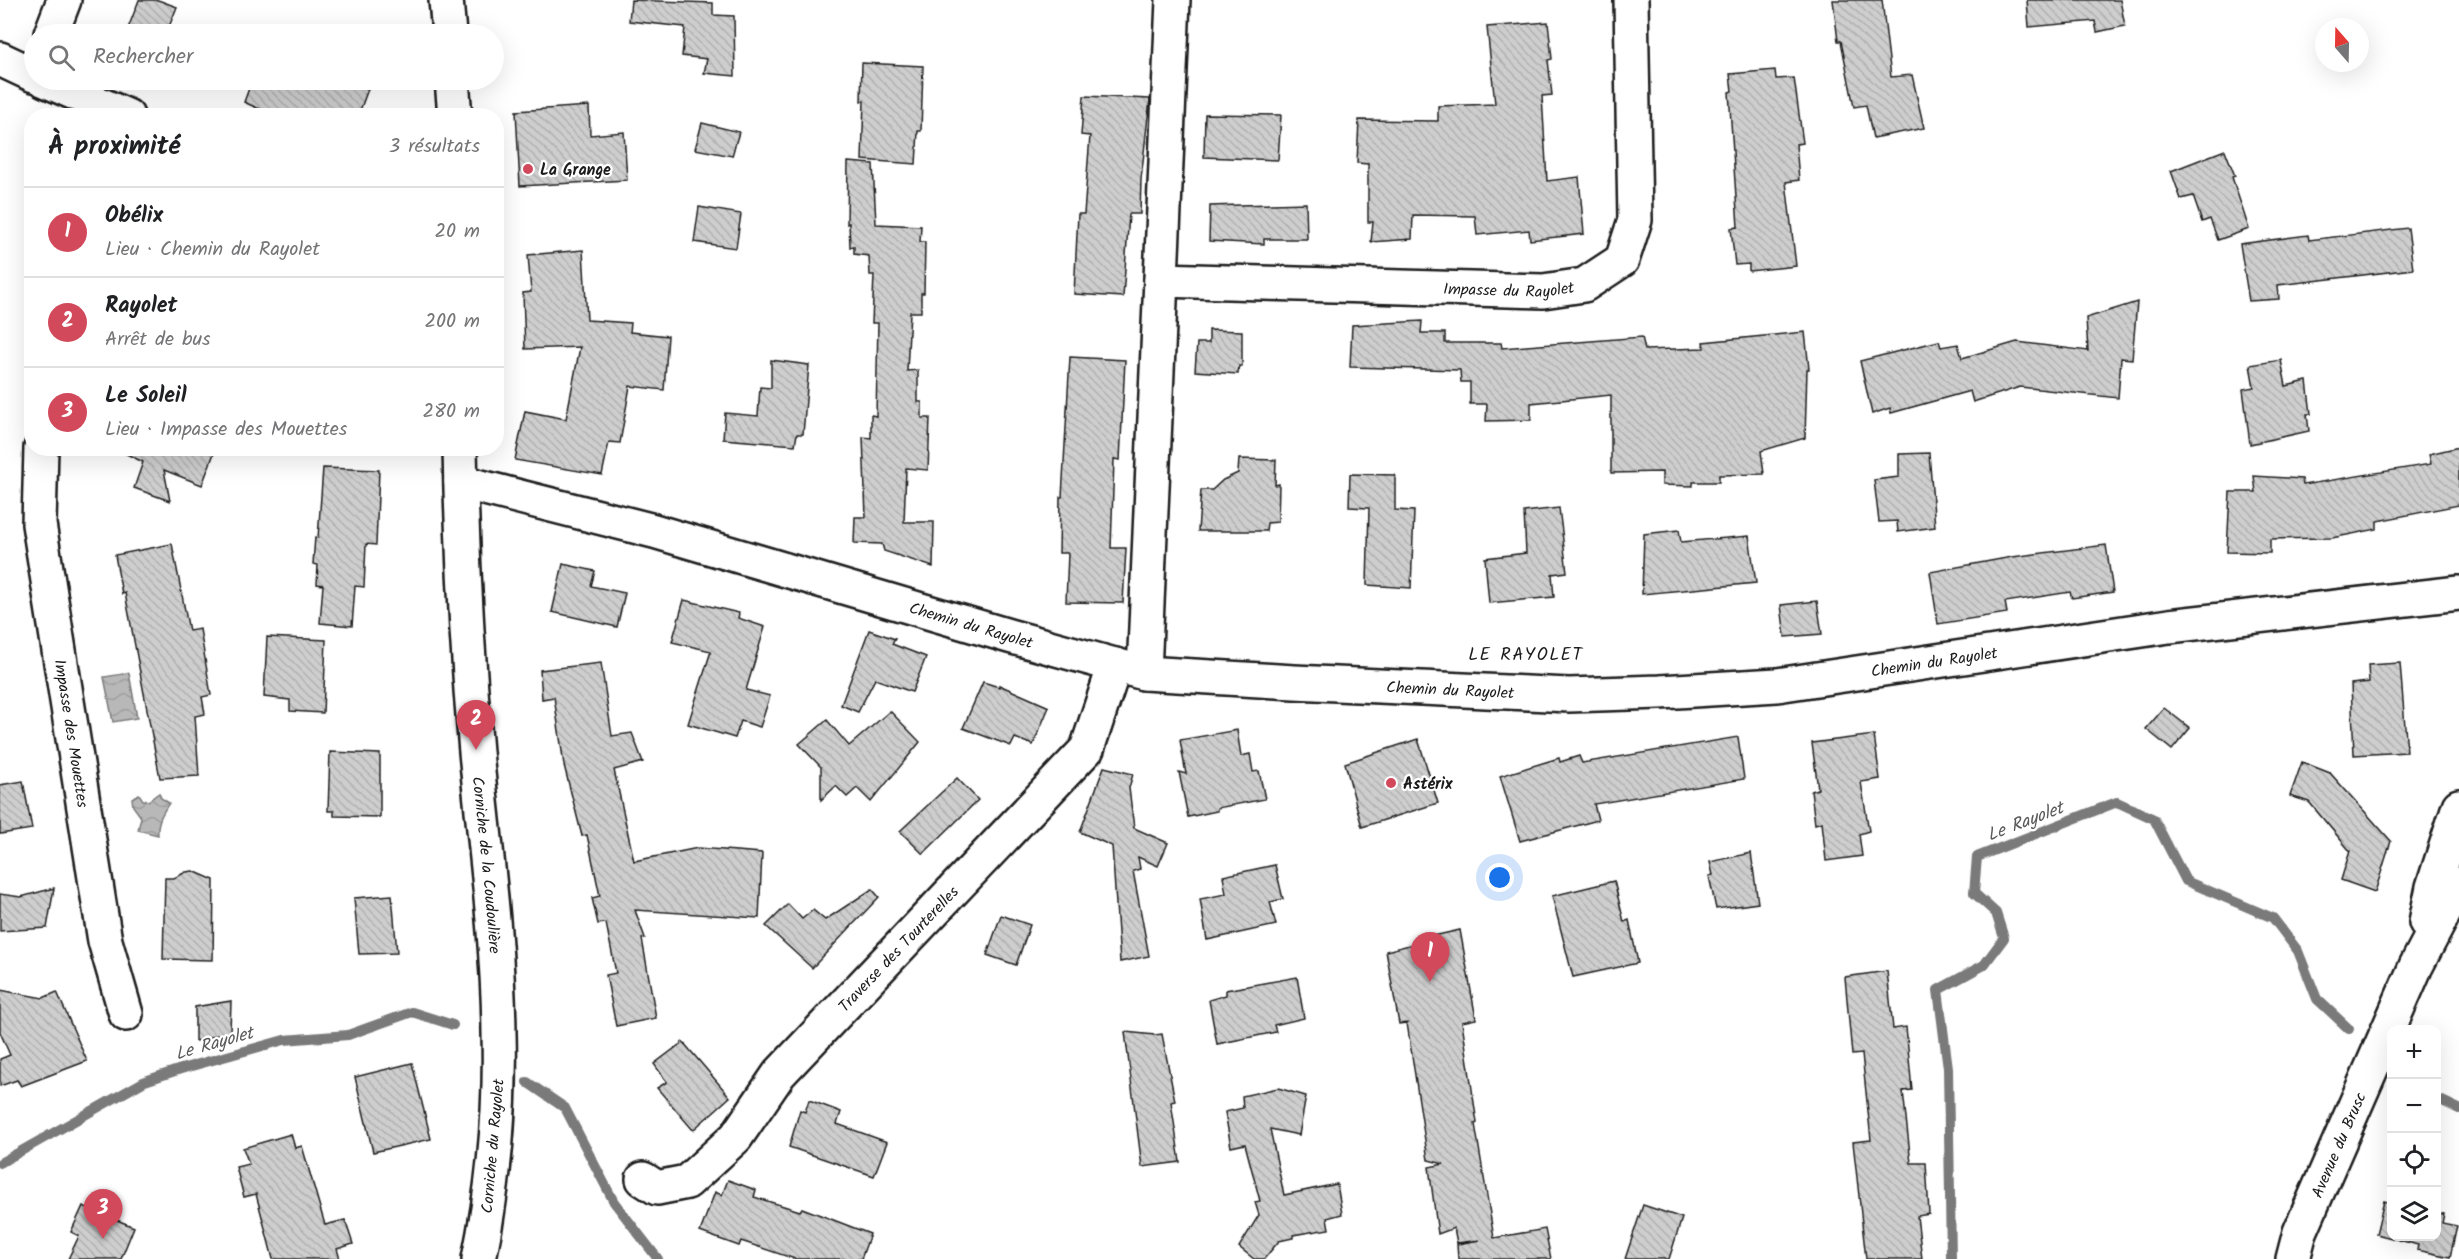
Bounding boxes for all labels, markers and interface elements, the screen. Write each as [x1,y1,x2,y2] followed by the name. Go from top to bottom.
[2315,18,2369,72] north arrow
[24,24,504,90] search box
[93,40,193,75] text: Rechercher
[45,41,78,74] icon: search
[48,126,180,168] text: À proximité
[389,131,480,163] text: 3 résultats
[540,158,611,183] place label: La Grange
[521,162,535,176] marker: La Grange
[105,199,163,234] text: Obélix
[64,216,71,248] text: 1
[434,216,480,248] text: 20 m
[105,234,320,266] text: Lieu · Chemin du Rayolet
[1443,275,1577,305] street label: Impasse du Rayolet
[105,289,177,324] text: Rayolet
[62,306,73,338] text: 2
[424,306,480,338] text: 200 m
[105,324,211,356] text: Arrêt de bus
[105,379,187,414] text: Le Soleil
[62,396,73,428] text: 3
[422,396,480,428] text: 280 m
[105,414,347,446] text: Lieu · Impasse des Mouettes
[906,596,1036,656] street label: Chemin du Rayolet
[1468,641,1584,670] district label: LE RAYOLET
[1869,641,2000,685] street label: Chemin du Rayolet
[47,658,95,810] street label: Impasse des Mouettes
[1386,675,1515,706] street label: Chemin du Rayolet
[456,700,496,750] pin: 2
[1403,772,1453,797] place label: Astérix
[464,775,507,955] street label: Corniche de la Coudoulière
[1384,776,1398,790] marker: Astérix
[1983,793,2071,850] water label: Le Rayolet
[1485,863,1514,892] your location
[833,880,965,1018] street label: Traverse des Tourterelles
[1410,932,1450,982] pin: 1
[172,1019,260,1069] water label: Le Rayolet
[2387,1025,2441,1241] map controls
[2387,1025,2441,1079] button: +
[475,1077,512,1214] street label: Corniche du Rayolet
[2387,1079,2441,1133] button: −
[2305,1089,2373,1202] street label: Avenue du Brusc
[2387,1133,2441,1187] button: locate
[2387,1187,2441,1241] button: layers
[84,1190,122,1239] pin: 3

